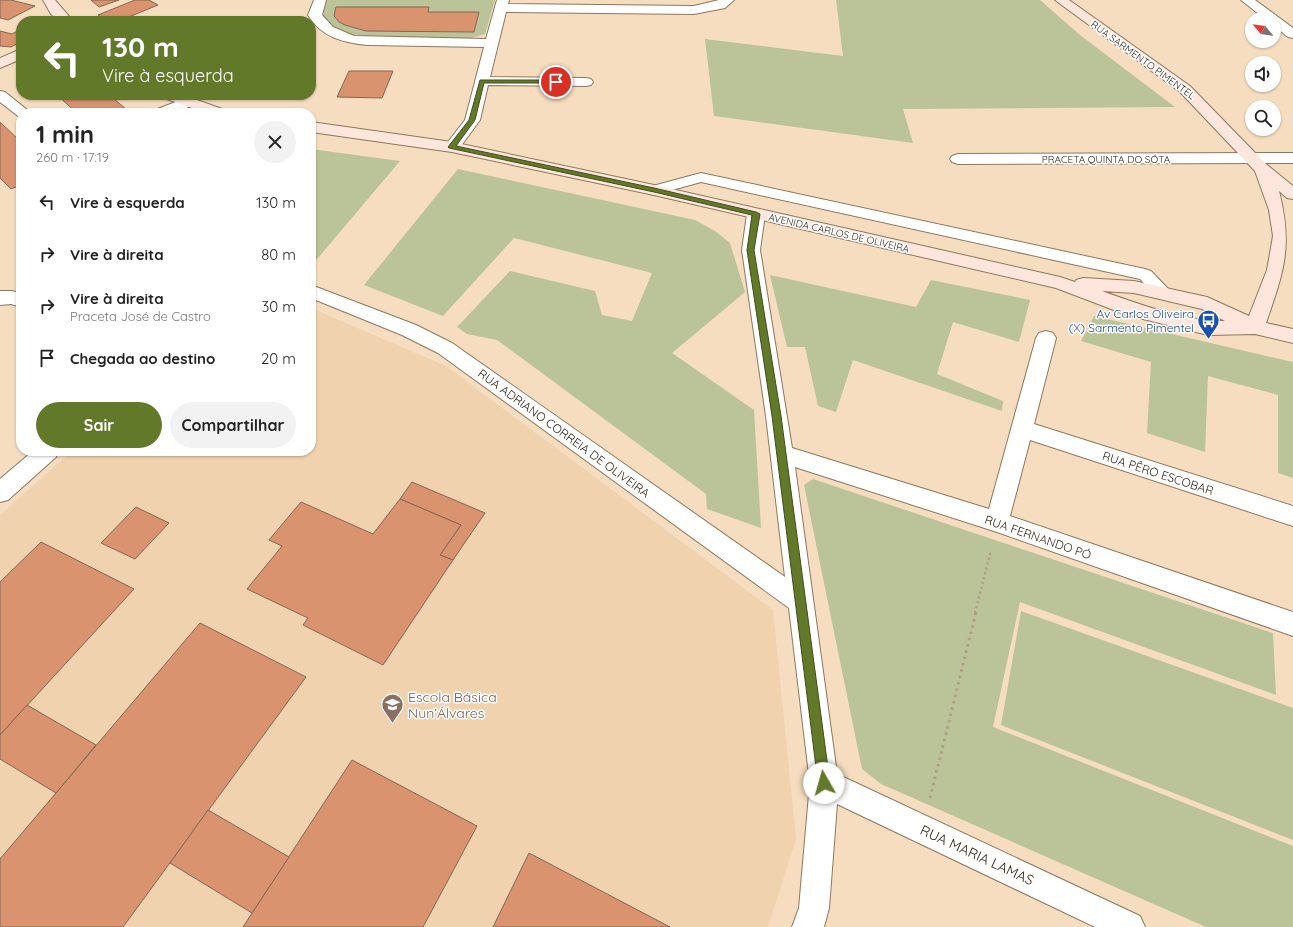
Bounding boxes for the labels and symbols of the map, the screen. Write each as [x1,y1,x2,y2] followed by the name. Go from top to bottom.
[1245,12,1281,48] north arrow
[1088,18,1198,103] street label: RUA SARMENTO PIMENTEL
[539,65,573,99] pin
[1042,153,1171,166] street label: PRACETA QUINTA DO SÓTA
[767,210,911,256] street label: AVENIDA CARLOS DE OLIVEIRA
[1069,306,1194,335] place label: Av Carlos Oliveira (X) Sarmento Pimentel
[1196,307,1222,340] bus stop icon: Av Carlos Oliveira (X) Sarmento Pimentel
[475,366,653,501] street label: RUA ADRIANO CORREIA DE OLIVEIRA
[1101,448,1215,498] street label: RUA PÊRO ESCOBAR
[983,512,1093,562] street label: RUA FERNANDO PÓ
[408,688,497,722] place label: Escola Básica Nun’Álvares
[379,692,405,725] school or university icon: Escola Básica Nun’Álvares
[803,762,845,804] position arrow
[917,821,1037,889] street label: RUA MARIA LAMAS

